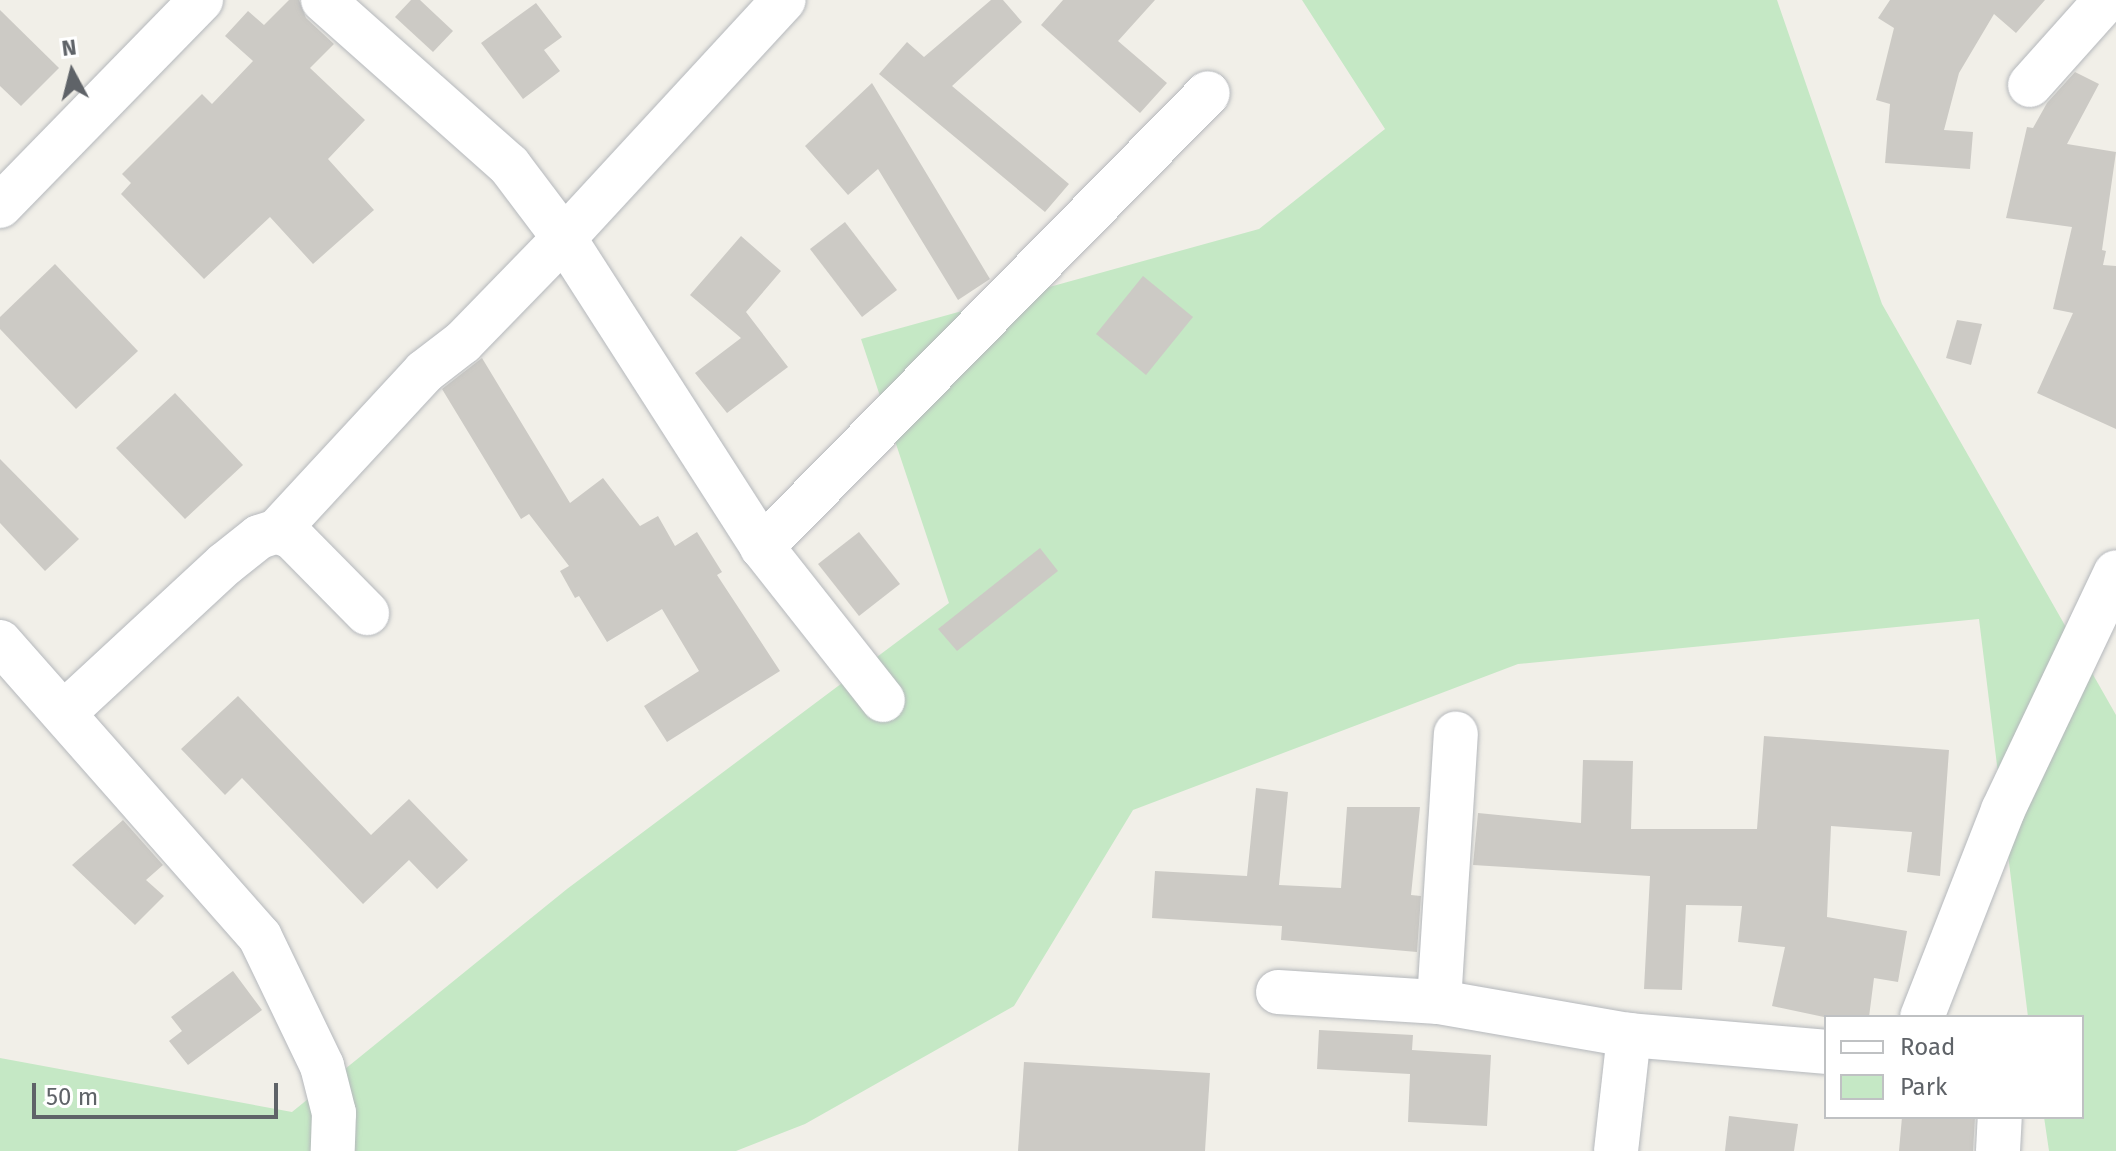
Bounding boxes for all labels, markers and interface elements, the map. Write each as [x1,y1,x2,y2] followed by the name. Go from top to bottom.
[32,32,112,112] north arrow
[60,33,78,62] text: N
[1824,1015,2084,1119] legend
[1900,1033,1955,1061] text: Road
[36,1067,282,1117] scale bar
[1900,1073,1947,1101] text: Park
[46,1083,98,1111] text: 50 m

